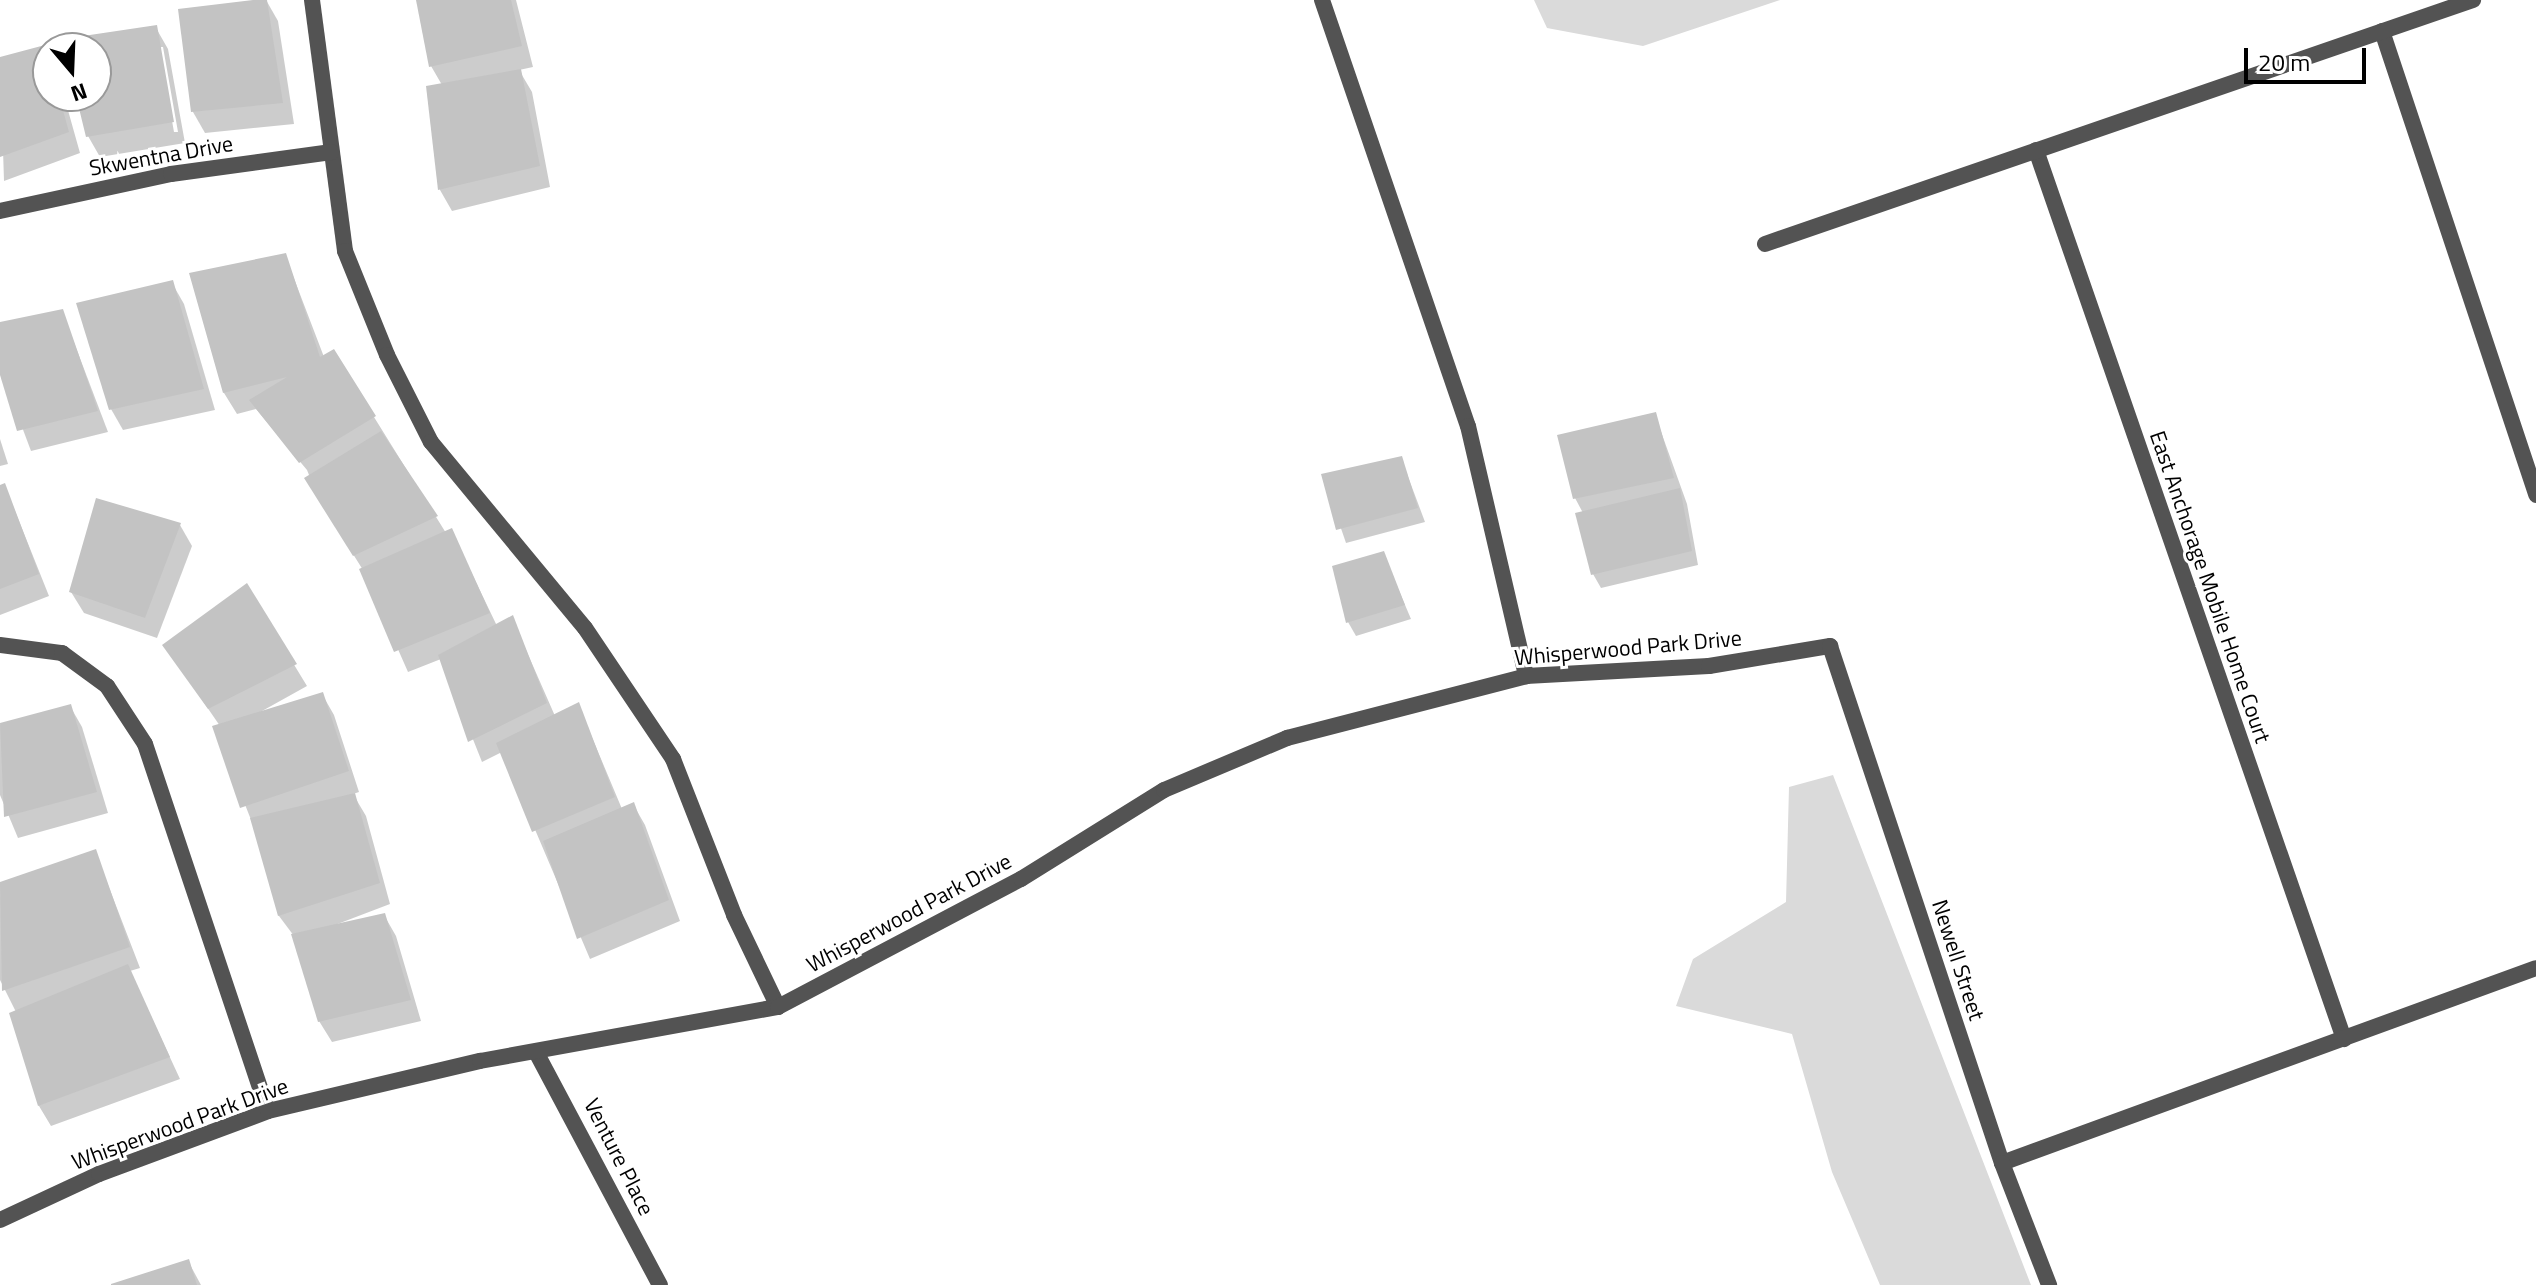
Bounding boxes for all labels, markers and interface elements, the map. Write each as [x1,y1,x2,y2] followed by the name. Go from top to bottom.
[32,32,112,112] north arrow
[2248,32,2370,82] scale bar
[2258,44,2310,80] text: 20 m
[66,74,92,111] text: N
[87,130,235,182] street label: Skwentna Drive
[2144,427,2276,747] street label: East Anchorage Mobile Home Court
[1513,625,1743,671] street label: Whisperwood Park Drive
[802,848,1016,978] street label: Whisperwood Park Drive
[1926,896,1990,1024] street label: Newell Street
[68,1073,292,1175] street label: Whisperwood Park Drive
[578,1094,660,1220] street label: Venture Place

